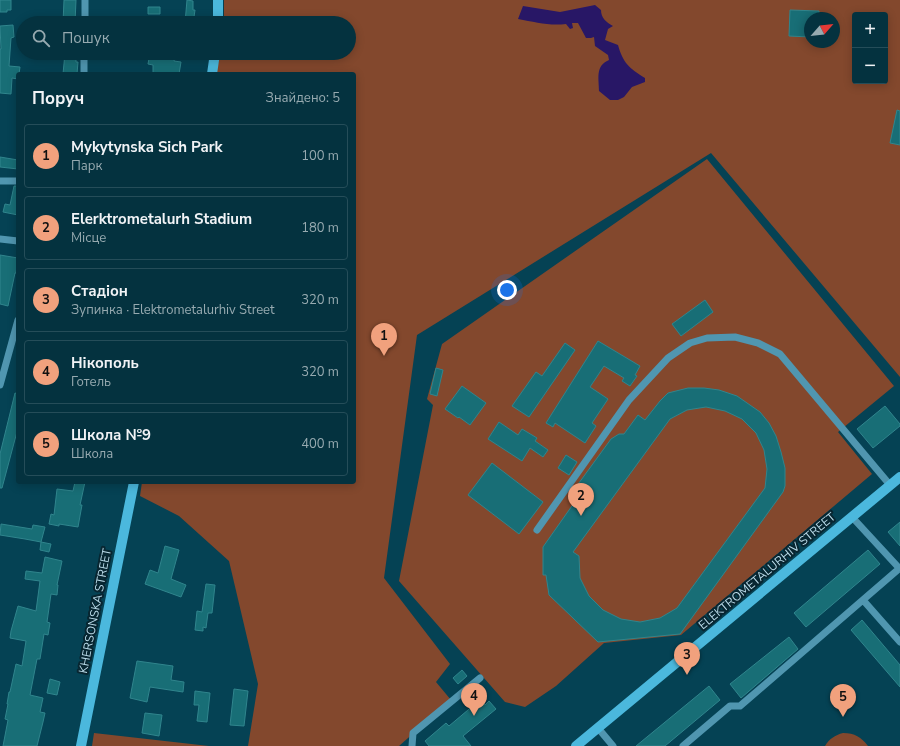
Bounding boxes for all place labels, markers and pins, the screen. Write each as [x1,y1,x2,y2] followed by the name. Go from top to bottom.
[371,323,397,356] pin: 1
[568,483,594,516] pin: 2
[674,642,700,675] pin: 3
[461,683,487,716] pin: 4
[830,684,856,717] pin: 5

